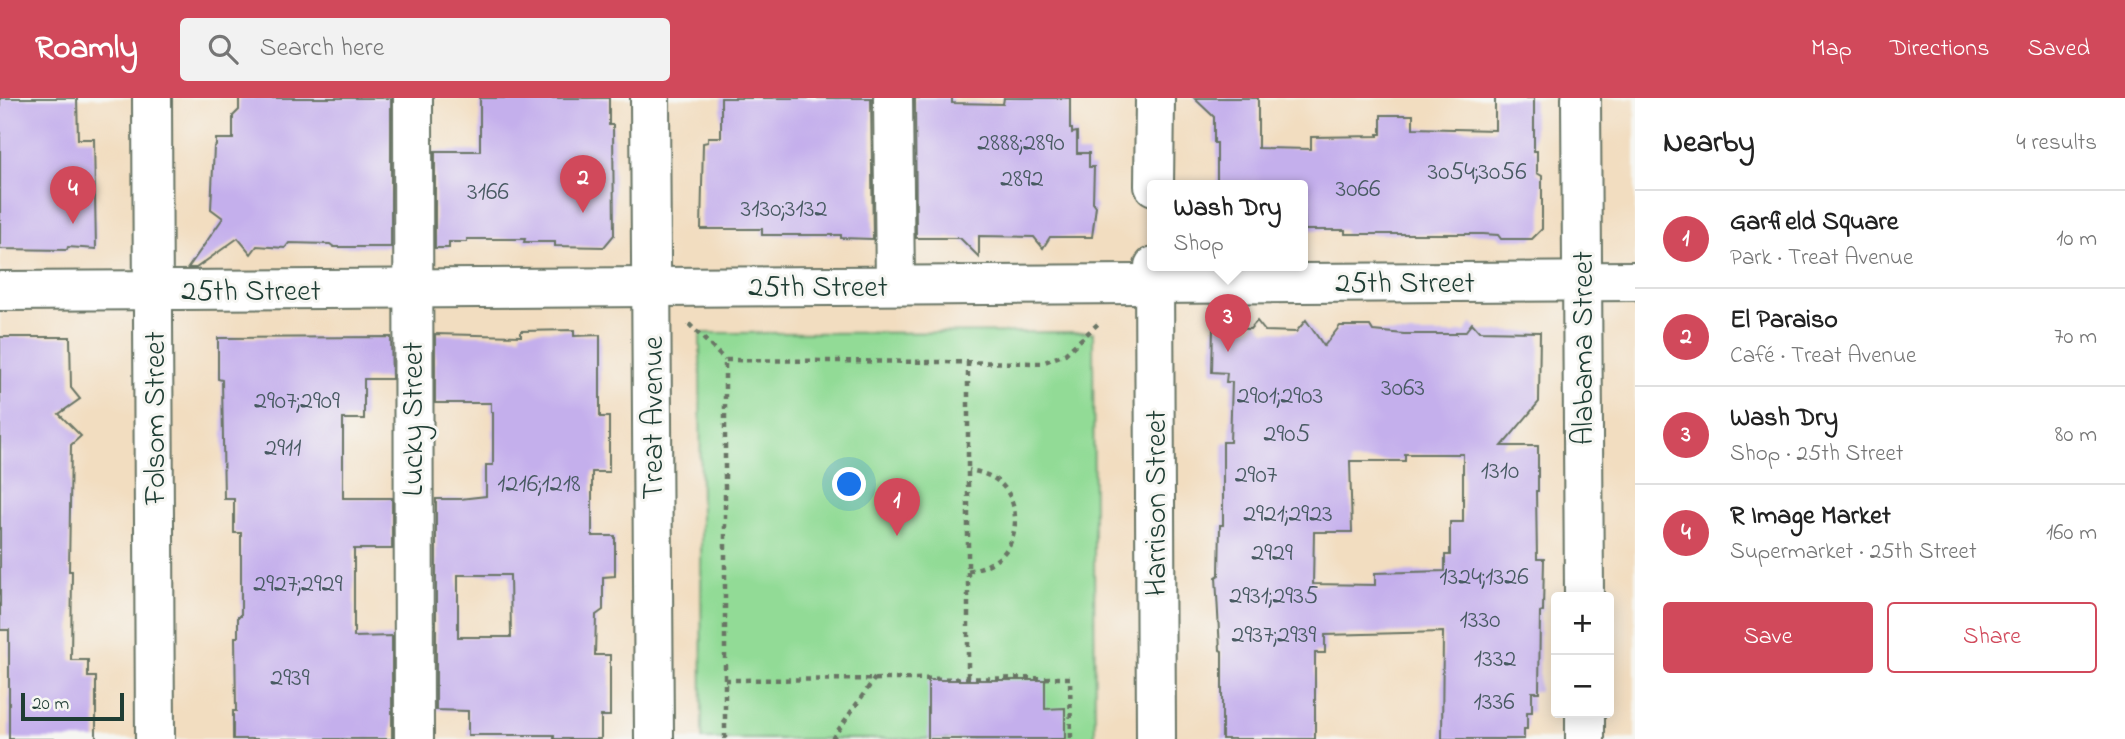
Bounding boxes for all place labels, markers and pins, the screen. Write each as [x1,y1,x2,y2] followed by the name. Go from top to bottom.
[560,155,606,213] pin: 2
[50,166,96,224] pin: 4
[1205,294,1251,352] pin: 3
[874,478,920,536] pin: 1

